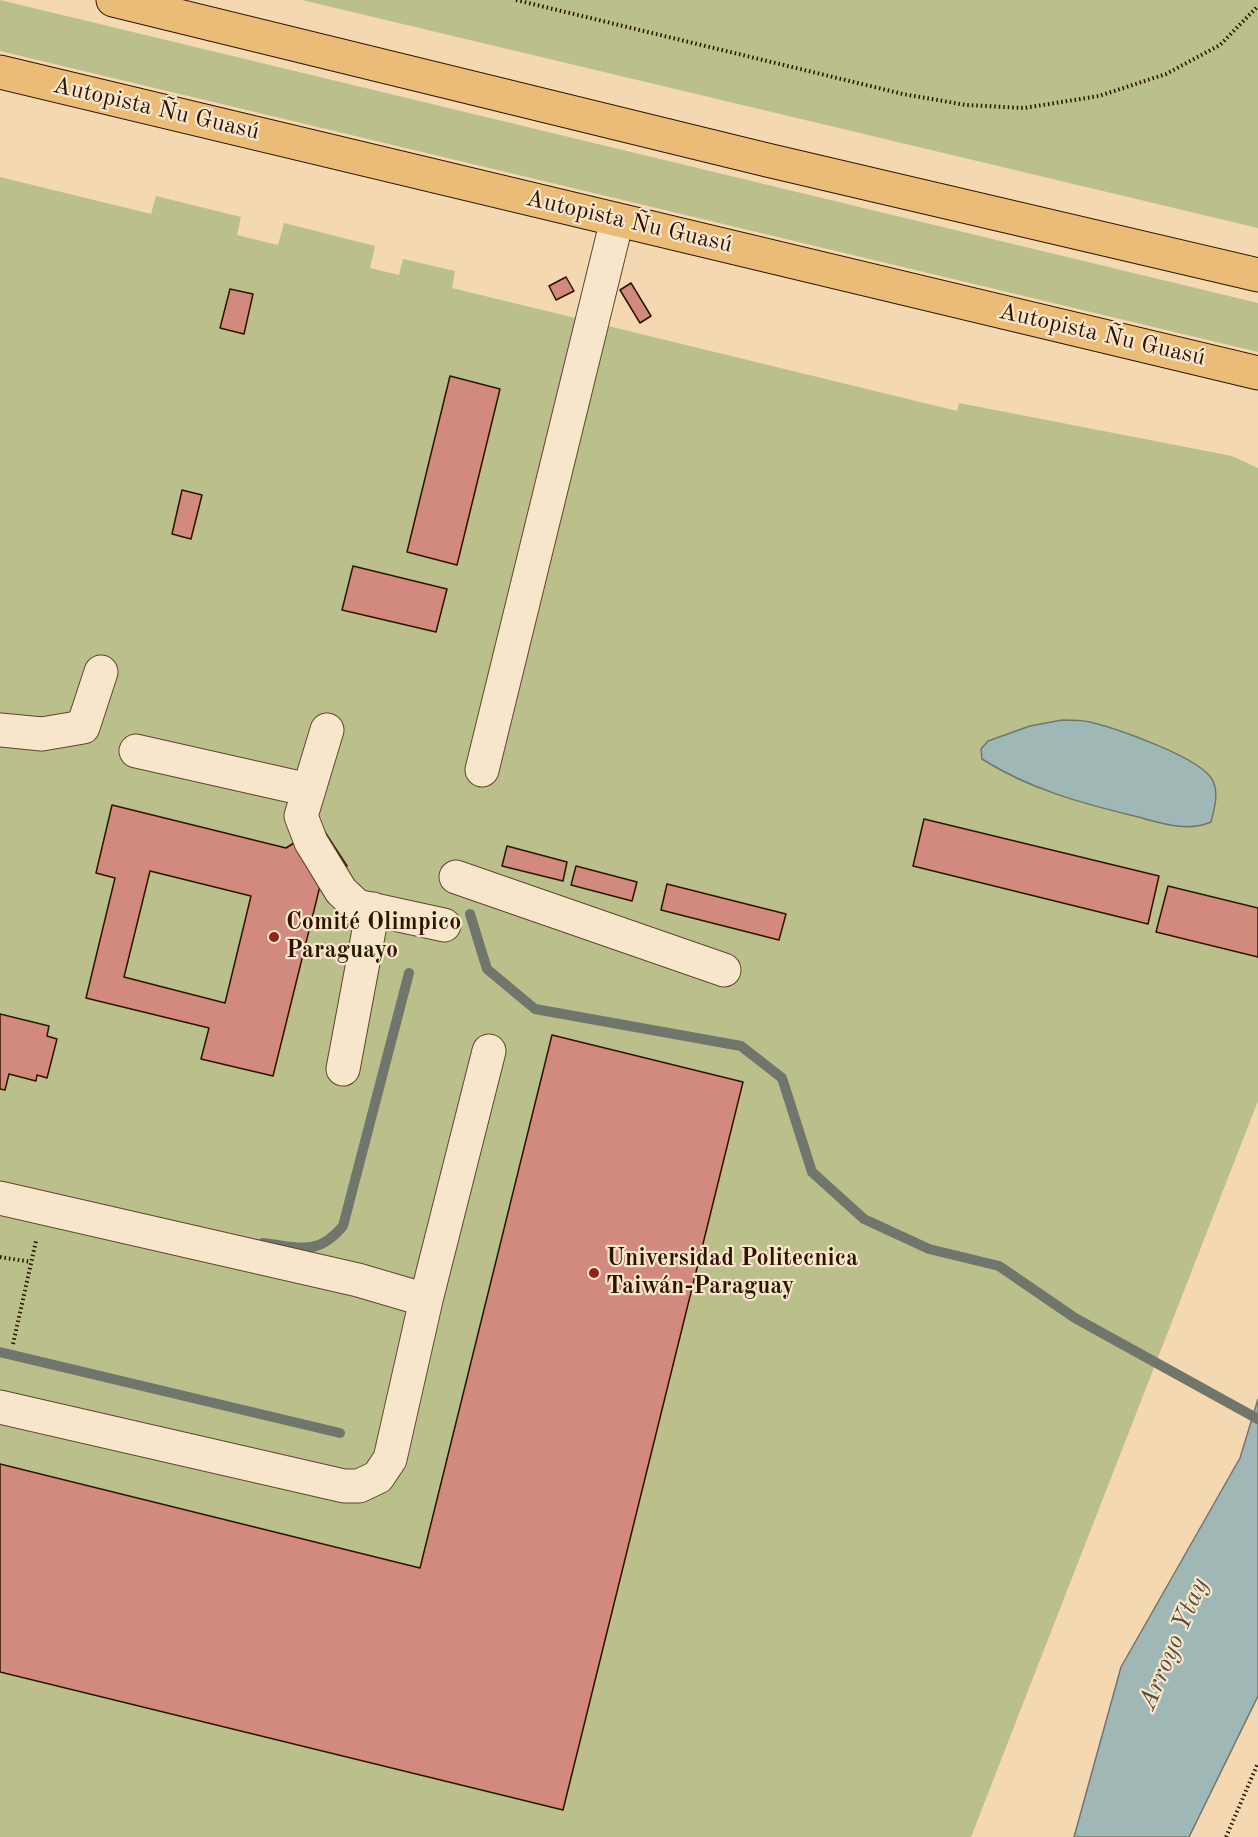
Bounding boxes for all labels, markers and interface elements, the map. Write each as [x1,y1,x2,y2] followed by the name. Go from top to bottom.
[50,71,262,147] street label: Autopista Ñu Guasú
[523,184,735,260] street label: Autopista Ñu Guasú
[996,297,1208,373] street label: Autopista Ñu Guasú
[286,909,461,965] place label: Comité Olimpico Paraguayo
[267,930,281,944] marker: Comité Olimpico Paraguayo
[606,1245,858,1301] place label: Universidad Politecnica Taiwán-Paraguay
[587,1266,601,1280] marker: Universidad Politecnica Taiwán-Paraguay
[1132,1573,1216,1715] water label: Arroyo Ytay

